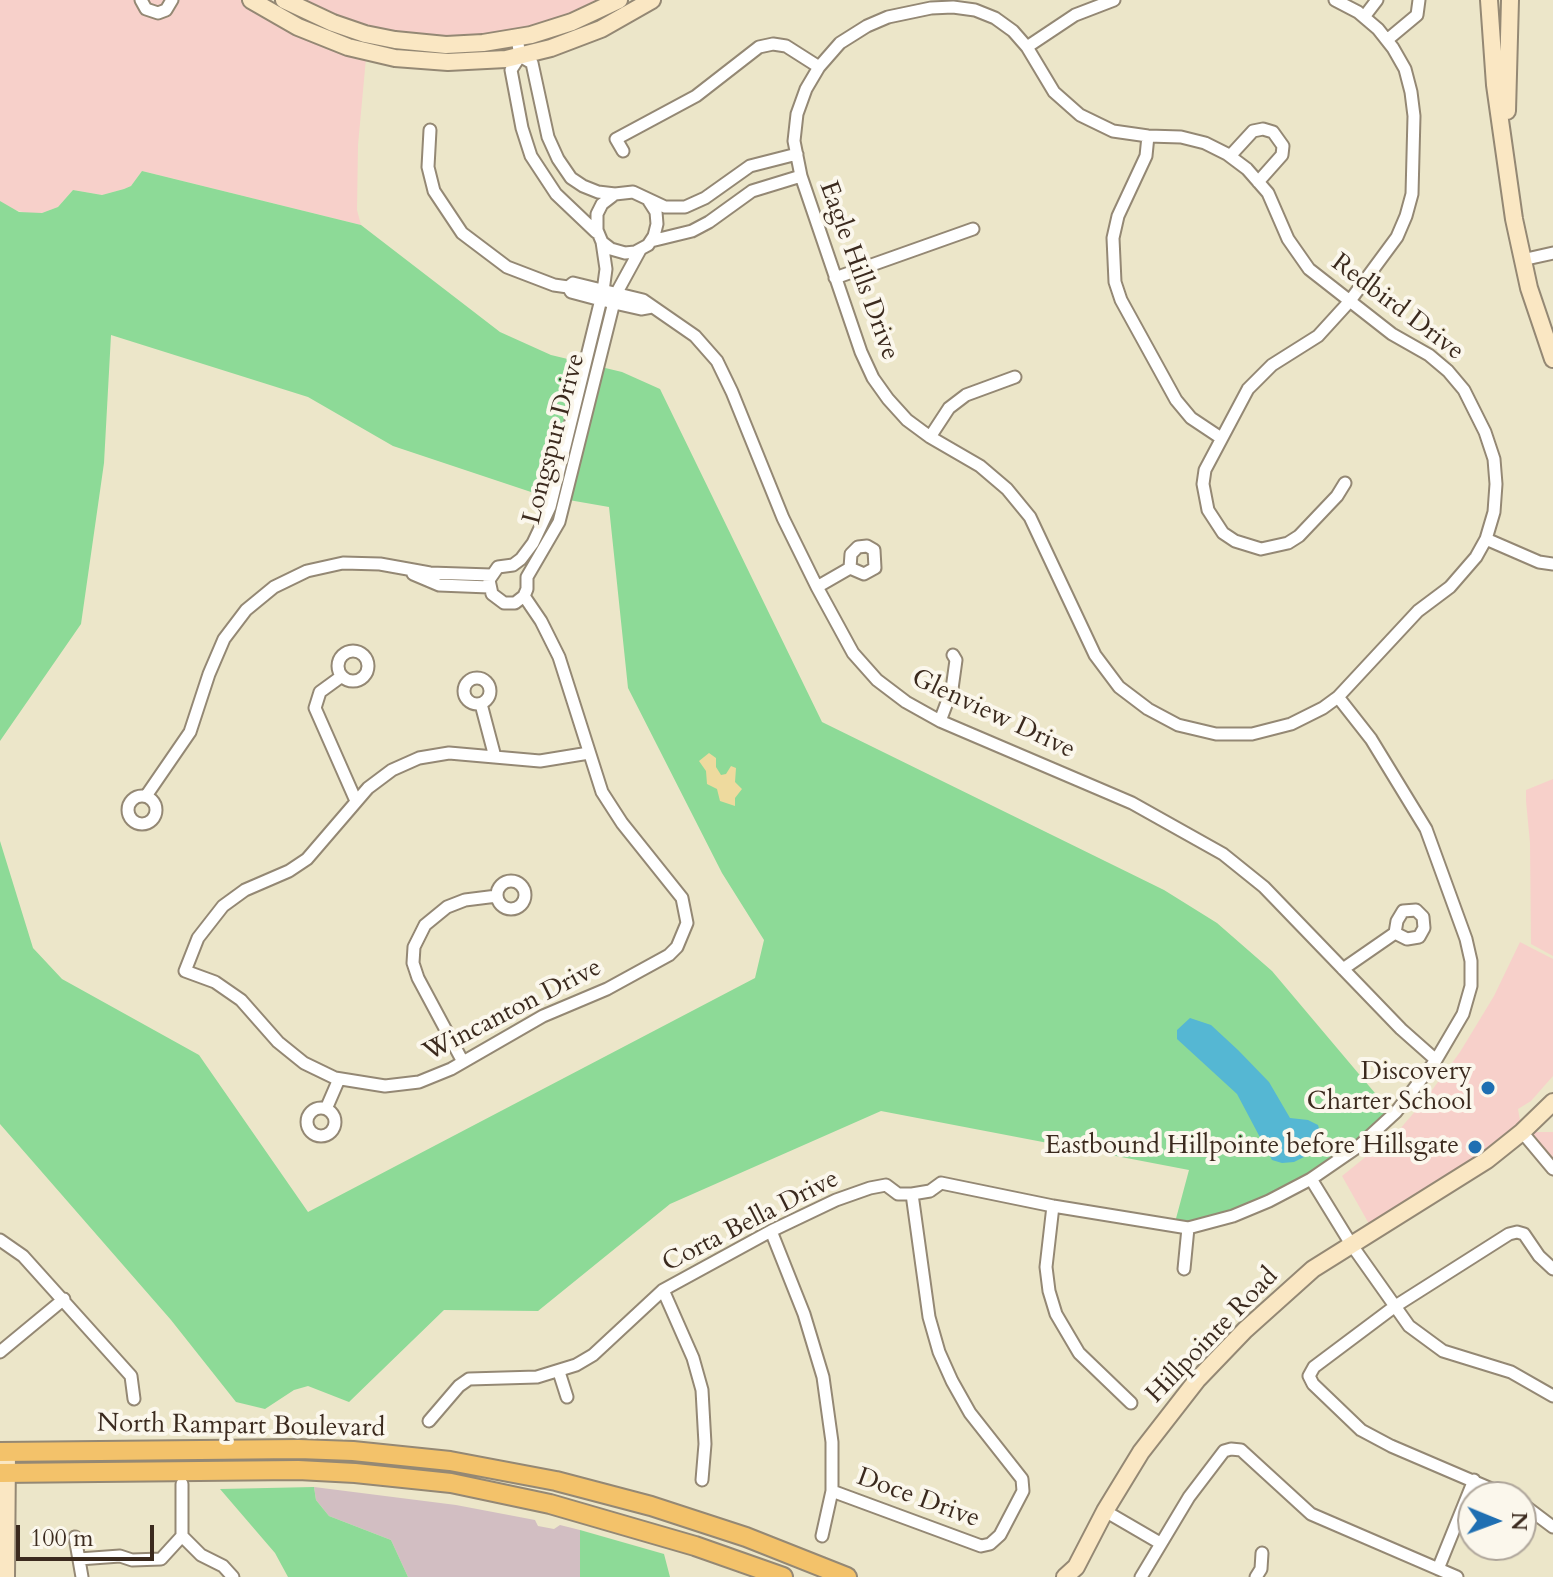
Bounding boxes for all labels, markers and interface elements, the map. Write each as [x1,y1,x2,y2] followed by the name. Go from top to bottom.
[811,177,905,365] street label: Eagle Hills Drive
[1324,248,1470,368] street label: Redbird Drive
[517,350,593,528] street label: Longspur Drive
[906,664,1080,766] street label: Glenview Drive
[419,953,607,1069] street label: Wincanton Drive
[1307,1057,1472,1118] place label: Discovery Charter School
[1479,1079,1497,1097] marker: Discovery Charter School
[1045,1131,1459,1163] place label: Eastbound Hillpointe before Hillsgate
[1466,1138,1484,1156] marker: Eastbound Hillpointe before Hillsgate
[658,1164,844,1280] street label: Corta Bella Drive
[1141,1262,1285,1410] street label: Hillpointe Road
[97,1409,385,1445] street label: North Rampart Boulevard
[852,1462,984,1536] street label: Doce Drive
[1457,1481,1537,1561] north arrow
[20,1509,158,1559] scale bar
[1504,1512,1534,1531] text: N
[30,1522,94,1555] text: 100 m

